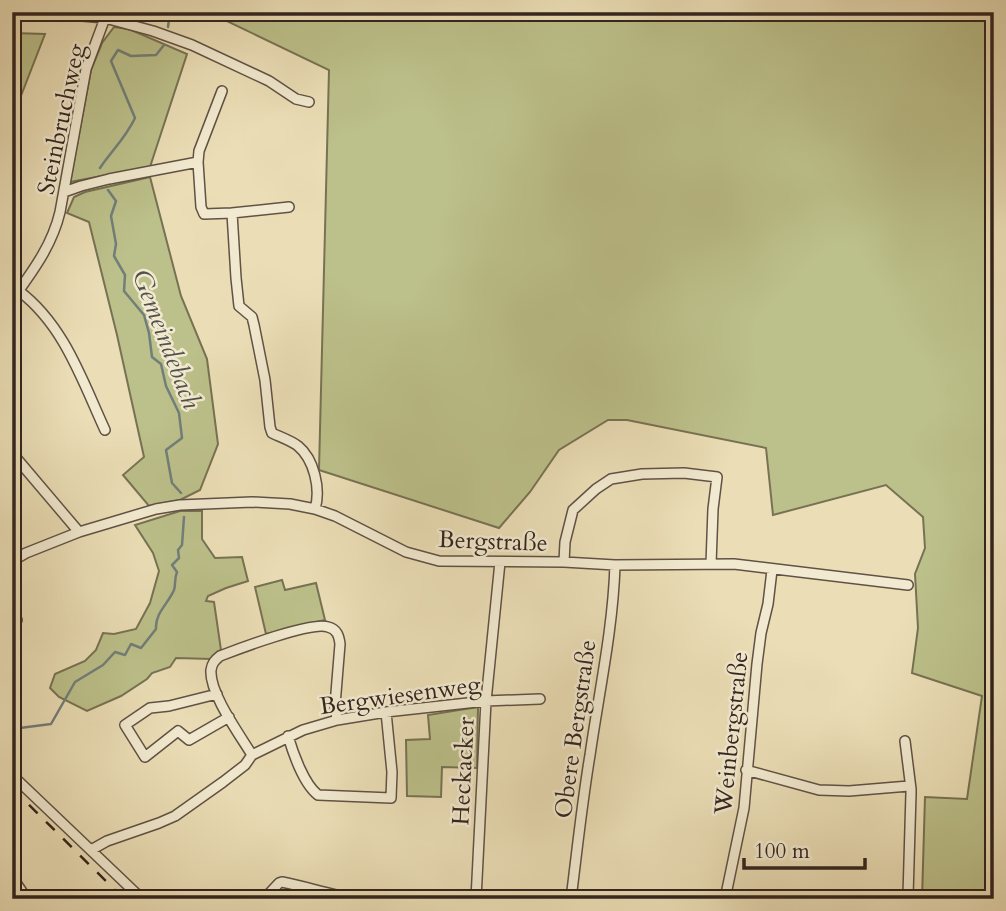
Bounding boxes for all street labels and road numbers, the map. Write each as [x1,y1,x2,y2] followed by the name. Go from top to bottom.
[29,40,94,198] street label: Steinbruchweg
[438,523,548,560] street label: Bergstraße
[547,638,604,820] street label: Obere Bergstraße
[706,650,756,817] street label: Weinbergstraße
[317,668,483,723] street label: Bergwiesenweg
[444,716,483,826] street label: Heckacker

